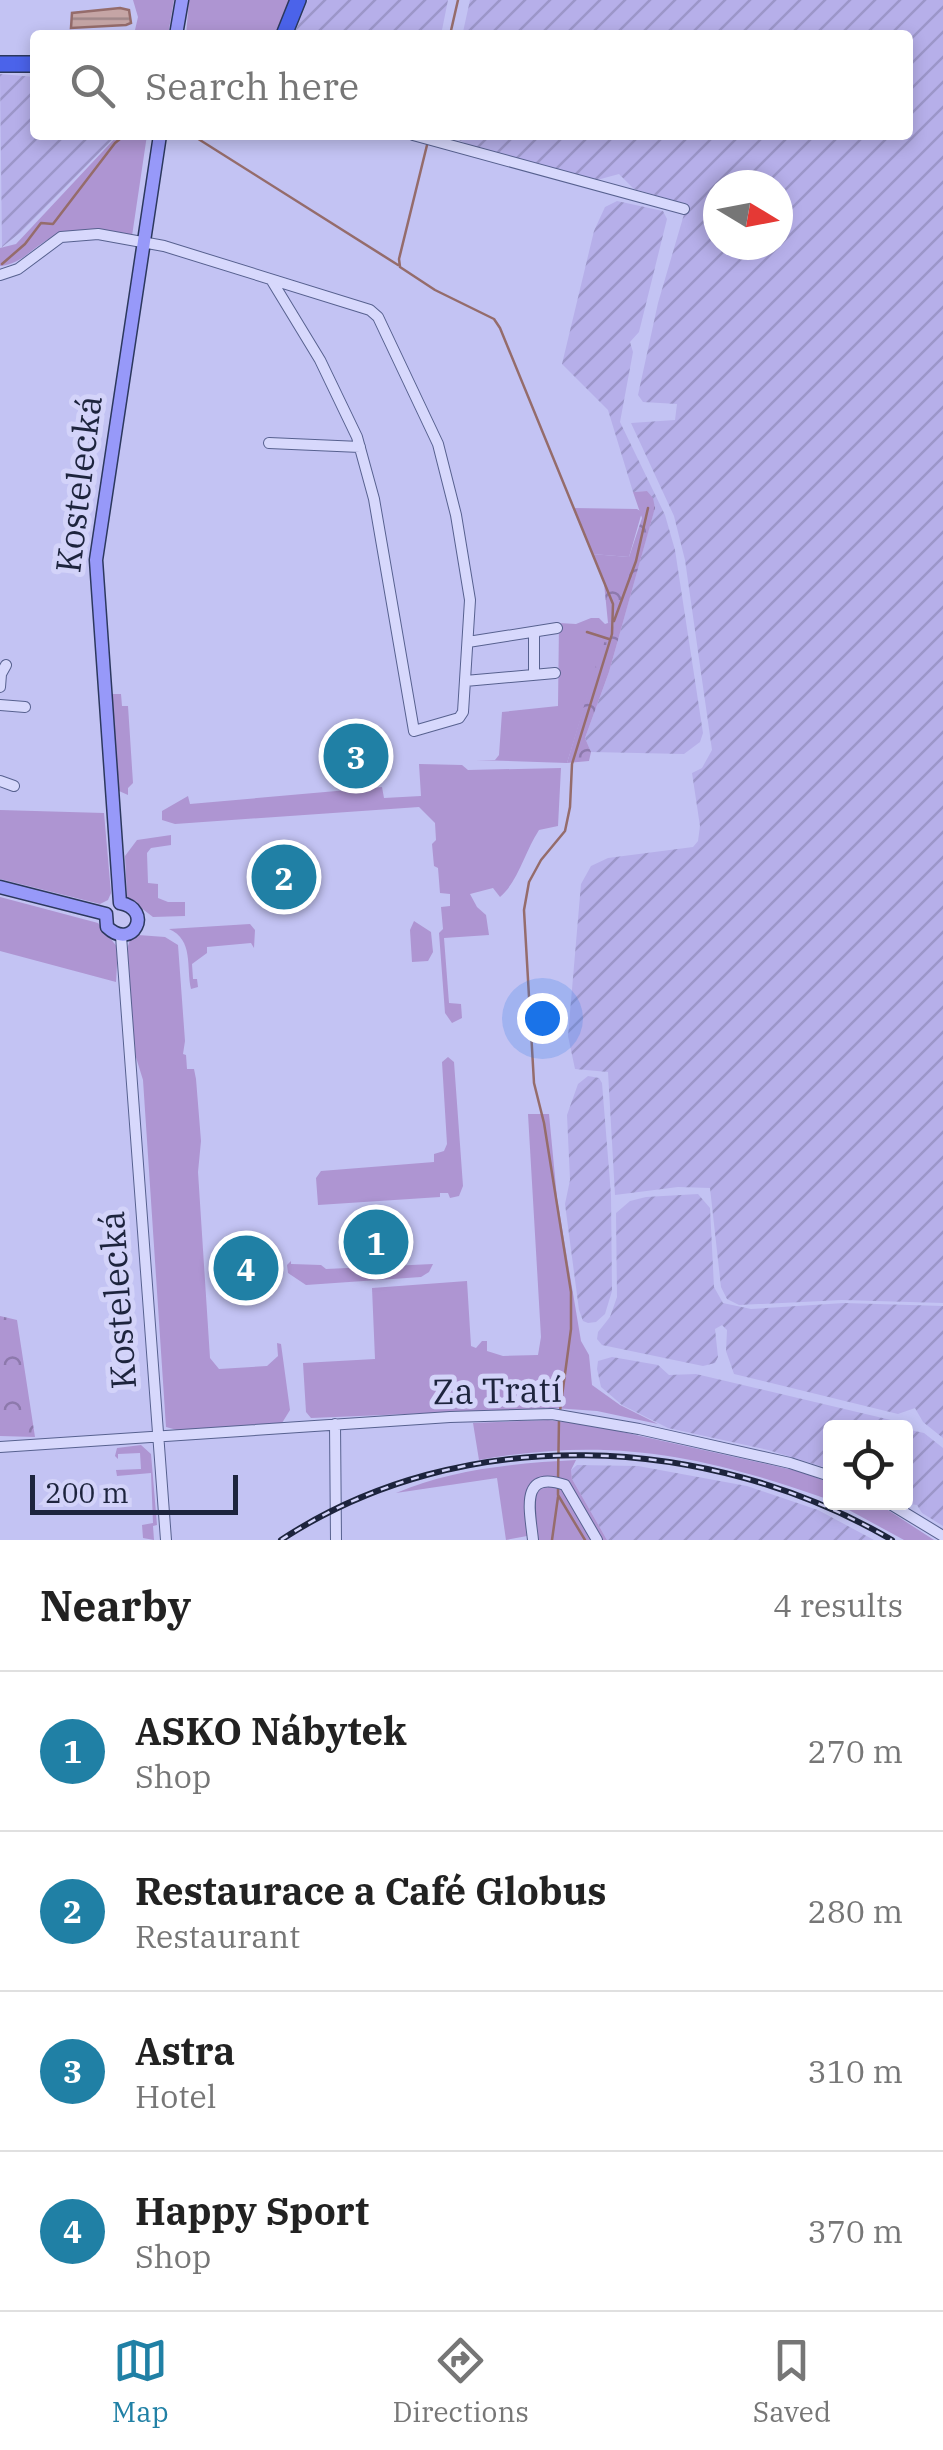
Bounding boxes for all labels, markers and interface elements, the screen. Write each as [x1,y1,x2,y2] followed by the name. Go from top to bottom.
[30,30,913,140] search box
[65,58,120,113] icon: search
[145,61,359,110] text: Search here
[703,170,793,260] north arrow
[44,393,112,575] street label: Kostelecká
[324,718,388,794] pin: 3
[252,840,316,914] pin: 2
[517,993,568,1044] your location
[344,1204,408,1280] pin: 1
[88,1209,146,1391] street label: Kostelecká
[214,1230,278,1306] pin: 4
[432,1366,562,1414] street label: Za Tratí
[823,1420,913,1510] map controls
[823,1420,913,1510] button: locate
[30,1470,238,1514] scale bar
[45,1474,129,1511] text: 200 m
[40,1578,191,1633] text: Nearby
[773,1584,903,1626] text: 4 results
[135,1706,407,1755] text: ASKO Nábytek
[63,1730,82,1772] text: 1
[807,1730,903,1772] text: 270 m
[135,1755,211,1797] text: Shop
[135,1866,607,1915] text: Restaurace a Café Globus
[63,1890,82,1932] text: 2
[807,1890,903,1932] text: 280 m
[135,1915,300,1957] text: Restaurant
[135,2026,235,2075] text: Astra
[63,2050,82,2092] text: 3
[807,2050,903,2092] text: 310 m
[135,2075,216,2117] text: Hotel
[135,2186,369,2235] text: Happy Sport
[63,2210,82,2252] text: 4
[807,2210,903,2252] text: 370 m
[135,2235,211,2277] text: Shop
[112,2333,169,2430] tab: Map
[392,2333,529,2430] tab: Directions
[753,2333,831,2430] tab: Saved

